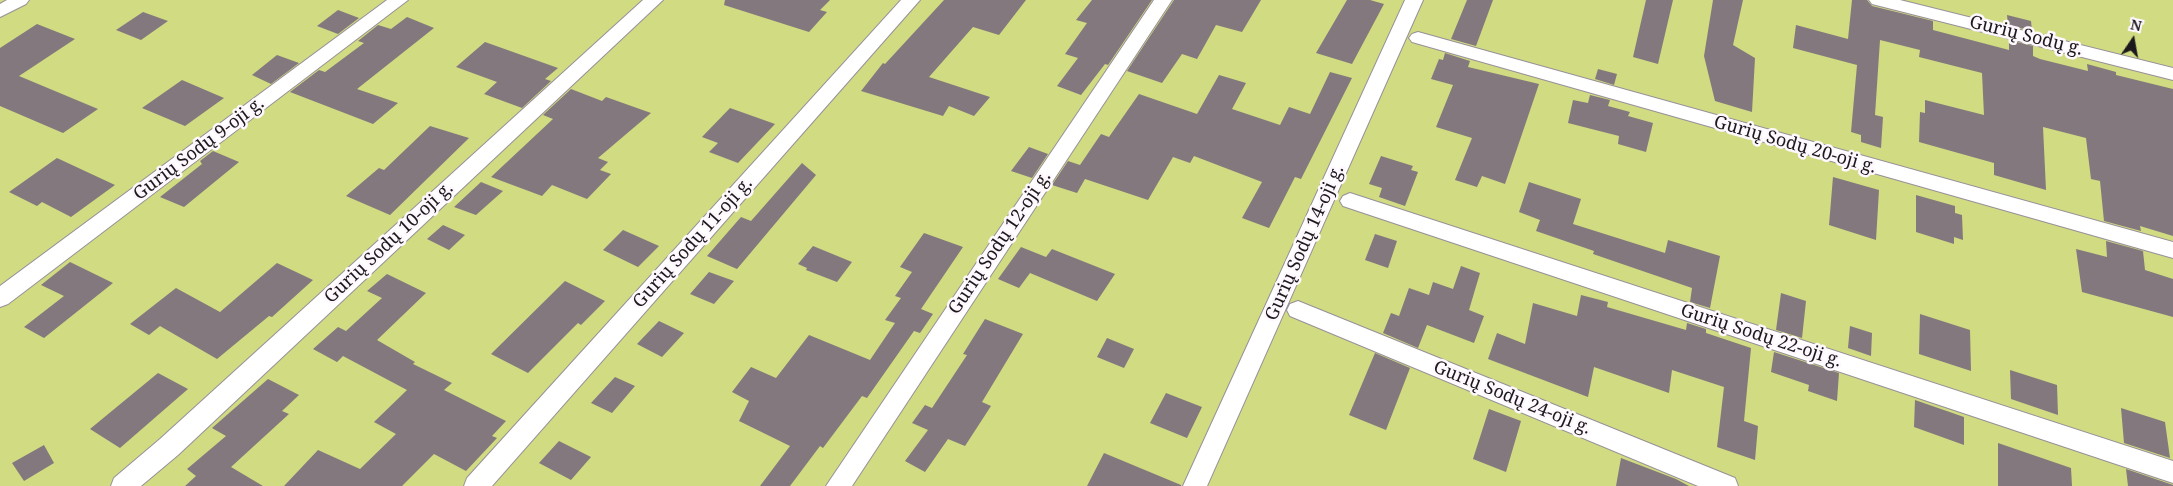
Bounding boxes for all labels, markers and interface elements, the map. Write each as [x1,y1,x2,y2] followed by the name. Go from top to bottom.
[1967,11,2085,61] street label: Gurių Sodų g.
[2129,14,2144,35] text: N
[2108,15,2158,65] north arrow
[129,93,269,205] street label: Gurių Sodų 9-oji g.
[1711,111,1879,179] street label: Gurių Sodų 20-oji g.
[1261,162,1349,324] street label: Gurių Sodų 14-oji g.
[944,167,1056,319] street label: Gurių Sodų 12-oji g.
[629,173,757,313] street label: Gurių Sodų 11-oji g.
[320,178,458,308] street label: Gurių Sodų 10-oji g.
[1678,300,1844,372] street label: Gurių Sodų 22-oji g.
[1430,357,1594,439] street label: Gurių Sodų 24-oji g.

